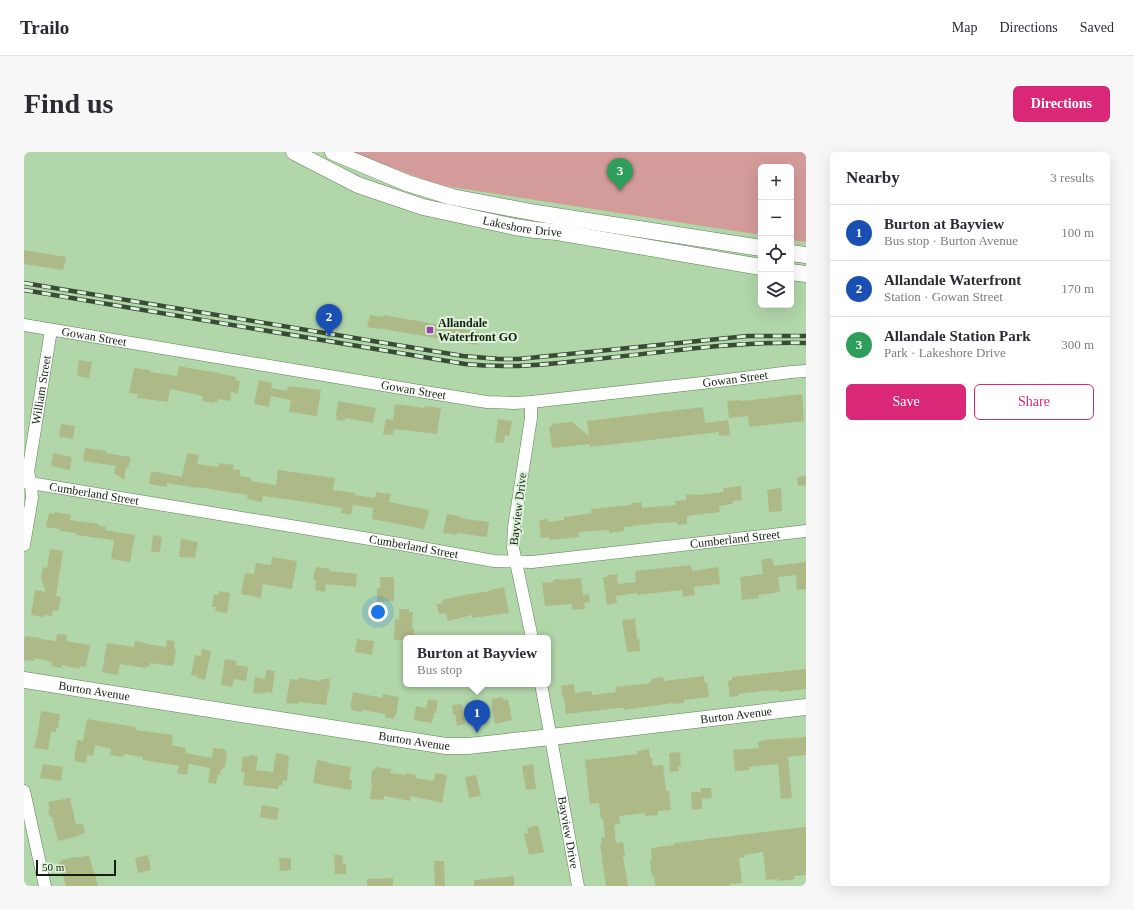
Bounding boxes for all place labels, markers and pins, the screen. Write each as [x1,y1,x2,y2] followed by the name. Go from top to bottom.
[607,158,633,191] pin: 3
[316,304,342,337] pin: 2
[438,316,517,344] place label: Allandale Waterfront GO
[425,325,435,335] marker: Allandale Waterfront GO
[464,700,490,733] pin: 1

